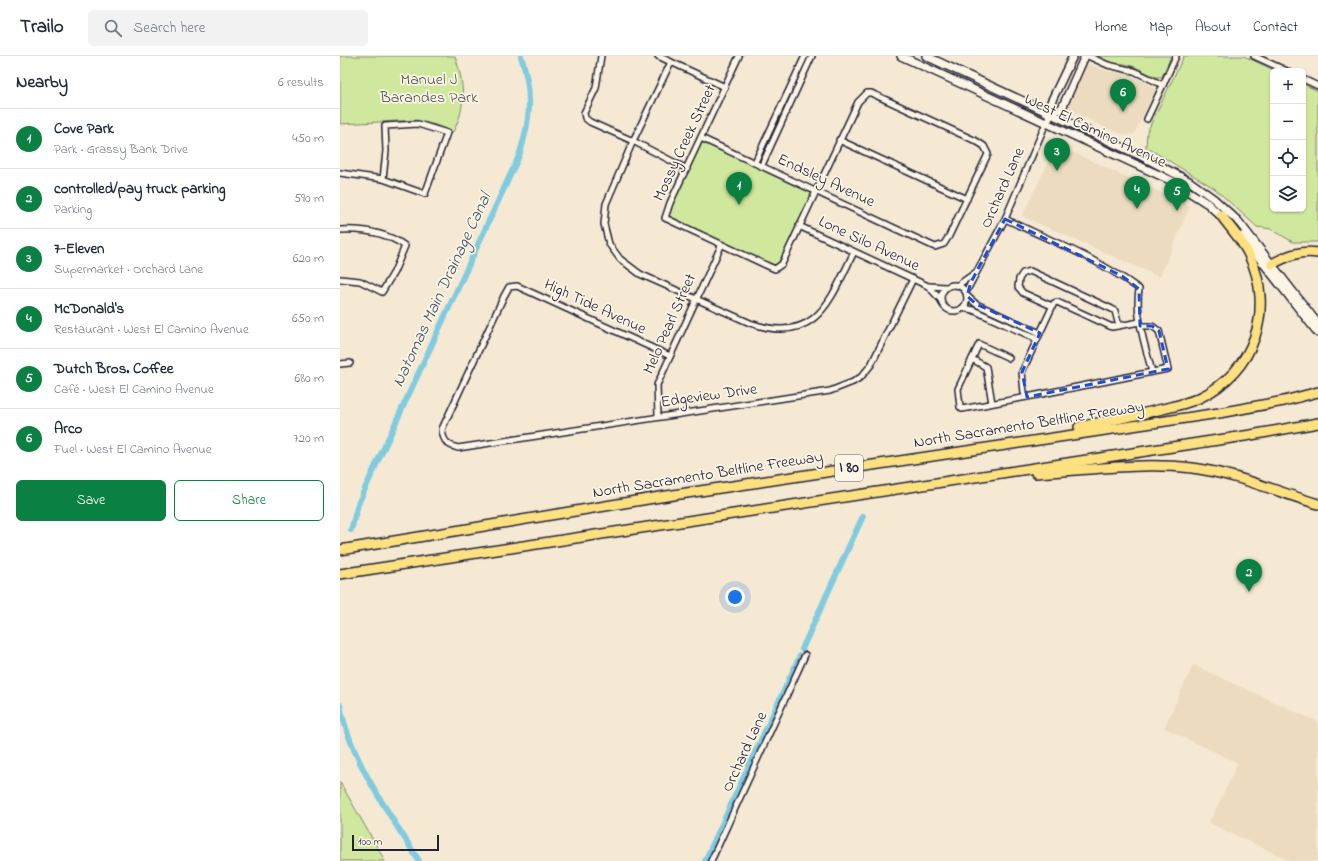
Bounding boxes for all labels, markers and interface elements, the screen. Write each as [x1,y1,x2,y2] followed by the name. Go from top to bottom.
[88,10,368,46] search box
[20,14,64,41] text: Trailo
[102,17,124,39] icon: search
[134,17,205,39] text: Search here
[1095,17,1127,38] text: Home
[1149,17,1173,38] text: Map
[1195,17,1231,38] text: About
[1253,17,1298,38] text: Contact
[379,68,479,110] park label: Manuel J Barandes Park
[1270,68,1306,212] map controls
[1270,68,1306,104] button: +
[16,70,68,95] text: Nearby
[278,73,324,92] text: 6 results
[1110,79,1136,112] pin: 6
[647,80,723,205] street label: Mossy Creek Street
[1020,88,1171,175] street label: West El Camino Avenue
[1270,104,1306,140] button: −
[54,118,114,140] text: Cove Park
[27,129,31,148] text: 1
[292,129,324,148] text: 450 m
[1044,138,1070,171] pin: 3
[54,140,188,159] text: Park · Grassy Bank Drive
[1270,140,1306,176] button: locate
[974,143,1032,232] street label: Orchard Lane
[773,148,880,214] street label: Endsley Avenue
[726,172,752,205] pin: 1
[1124,176,1150,209] pin: 4
[1270,176,1306,212] button: layers
[54,178,226,200] text: controlled/pay truck parking
[1164,178,1190,211] pin: 5
[386,187,500,392] water label: Natomas Main Drainage Canal
[26,189,32,208] text: 2
[294,189,324,208] text: 590 m
[54,200,92,219] text: Parking
[814,210,924,278] street label: Lone Silo Avenue
[54,238,105,260] text: 7-Eleven
[26,249,32,268] text: 3
[293,249,324,268] text: 620 m
[54,260,203,279] text: Supermarket · Orchard Lane
[637,269,703,378] street label: Melo Pearl Street
[540,273,651,342] street label: High Tide Avenue
[54,298,124,320] text: McDonald's
[26,309,32,328] text: 4
[292,309,324,328] text: 650 m
[54,320,249,339] text: Restaurant · West El Camino Avenue
[54,358,173,380] text: Dutch Bros. Coffee
[25,369,33,388] text: 5
[294,369,324,388] text: 680 m
[659,377,760,415] street label: Edgeview Drive
[54,380,214,399] text: Café · West El Camino Avenue
[912,395,1146,455] street label: North Sacramento Beltline Freeway
[54,418,82,440] text: Arco
[26,429,32,448] text: 6
[293,429,324,448] text: 720 m
[54,440,212,459] text: Fuel · West El Camino Avenue
[591,445,825,505] street label: North Sacramento Beltline Freeway
[835,455,863,481] road number: I 80
[16,480,166,521] button: Save
[174,480,324,521] button: Share
[1236,559,1262,592] pin: 2
[725,587,745,607] your location
[716,707,774,796] street label: Orchard Lane
[352,833,439,852] scale bar
[358,834,382,850] text: 100 m

